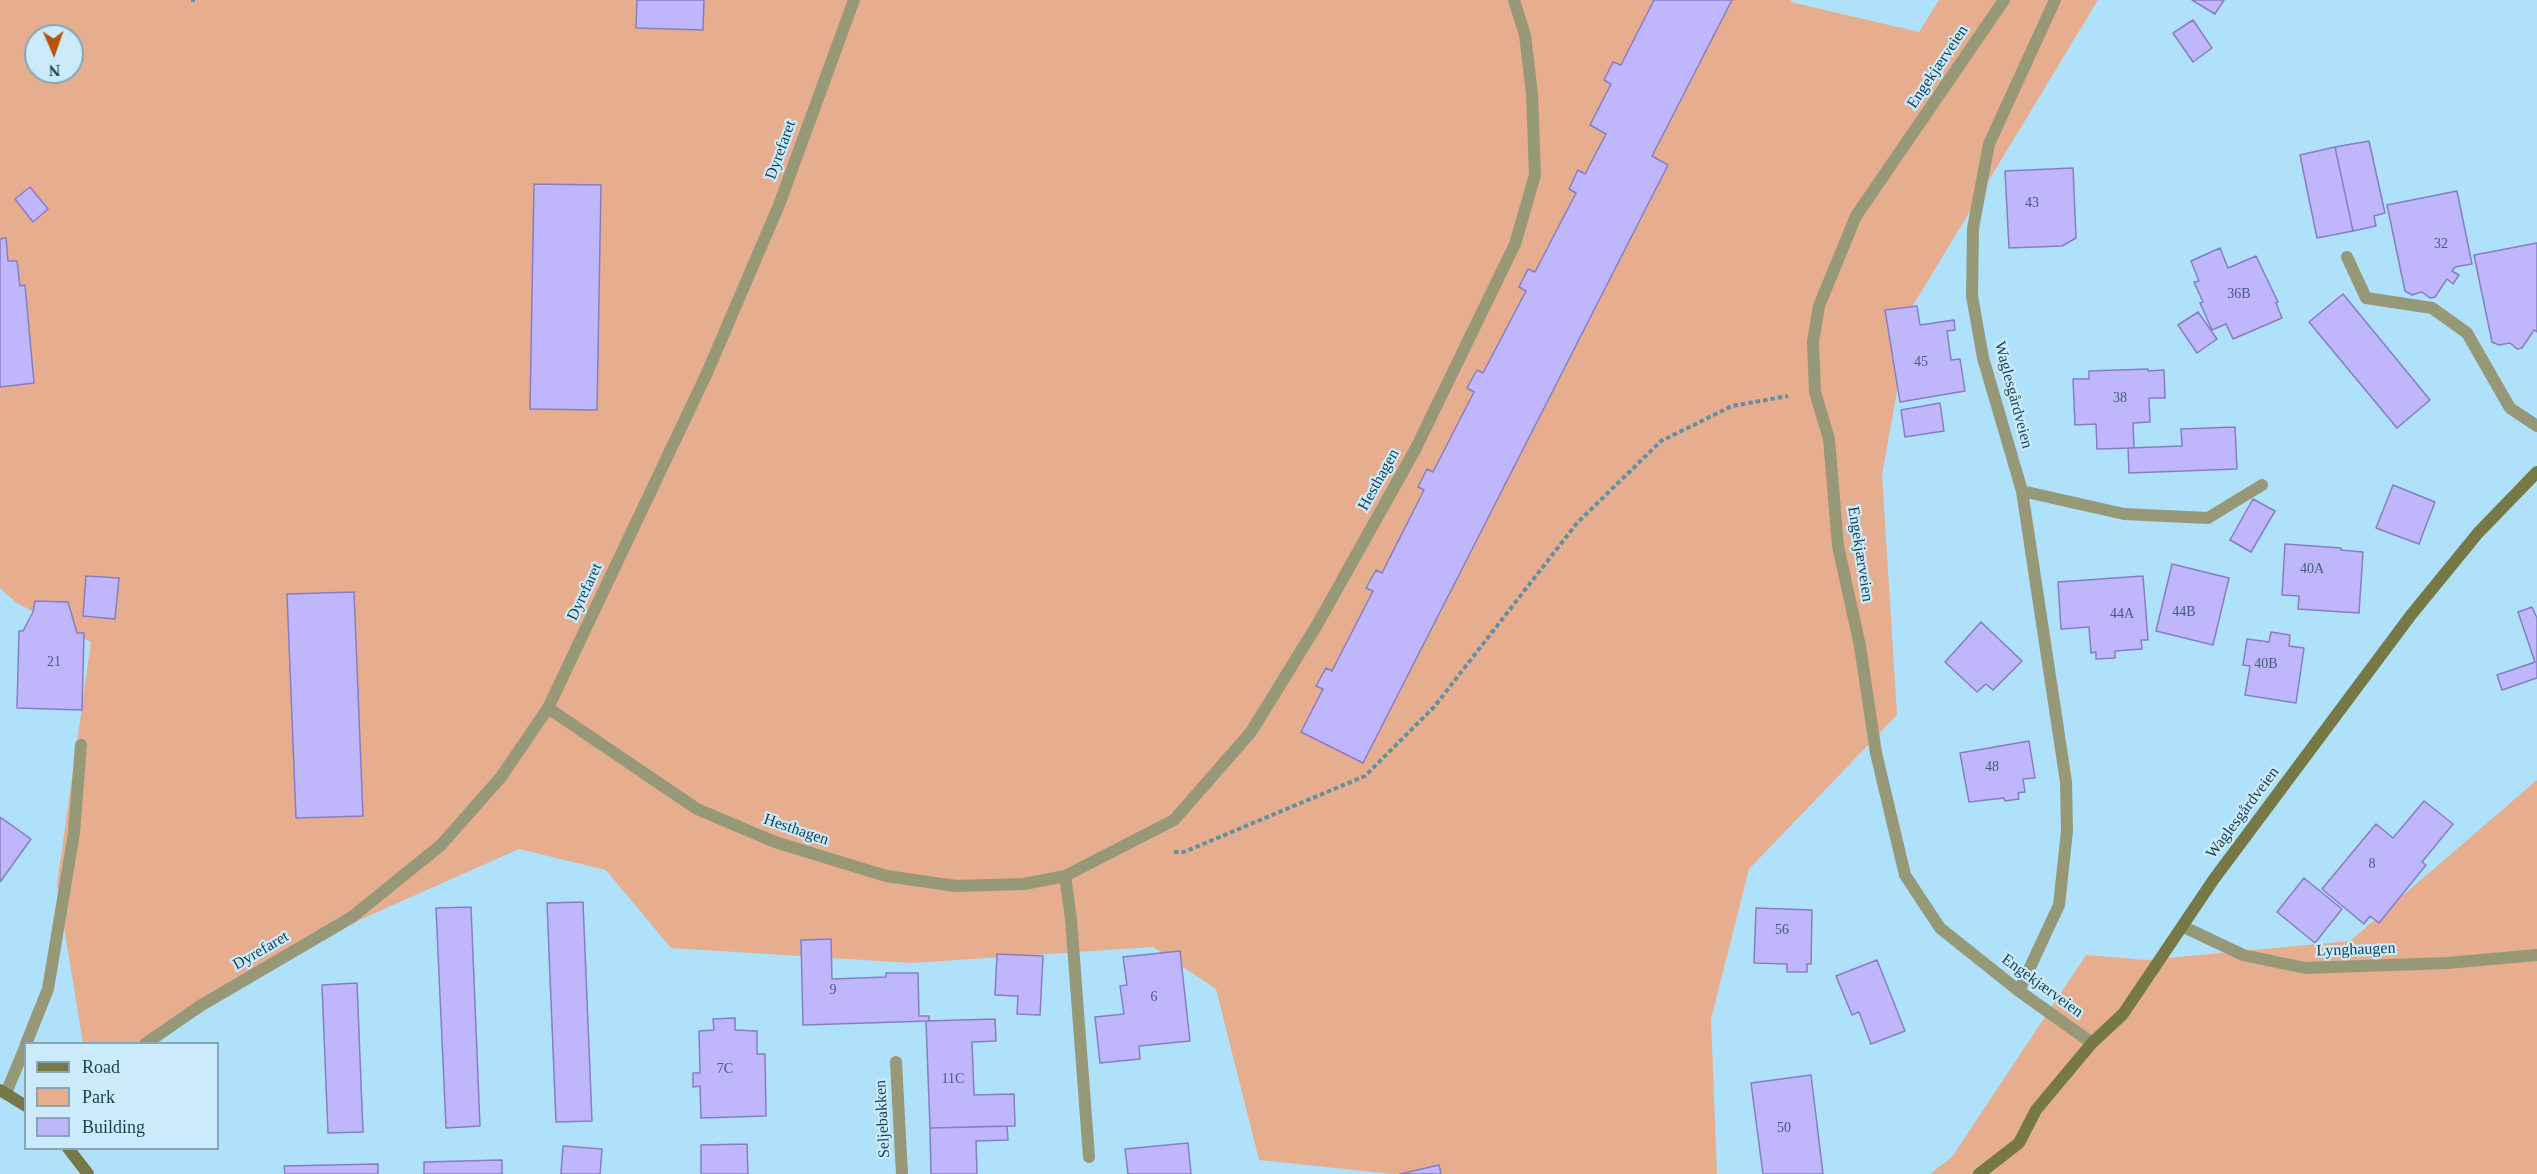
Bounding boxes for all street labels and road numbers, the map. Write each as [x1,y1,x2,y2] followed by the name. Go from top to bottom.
[1903,22,1973,112] street label: Engekjærveien
[761,118,801,182] street label: Dyrefaret
[1990,339,2036,451] street label: Waglesgårdveien
[1354,446,1404,514] street label: Hesthagen
[1843,505,1877,603] street label: Engekjærveien
[563,560,607,624] street label: Dyrefaret
[2202,763,2284,863] street label: Waglesgårdveien
[761,810,831,850] street label: Hesthagen
[230,927,292,975] street label: Dyrefaret
[2316,939,2396,961] street label: Lynghaugen
[1998,950,2086,1022] street label: Engekjærveien
[871,1079,895,1159] street label: Seljebakken

